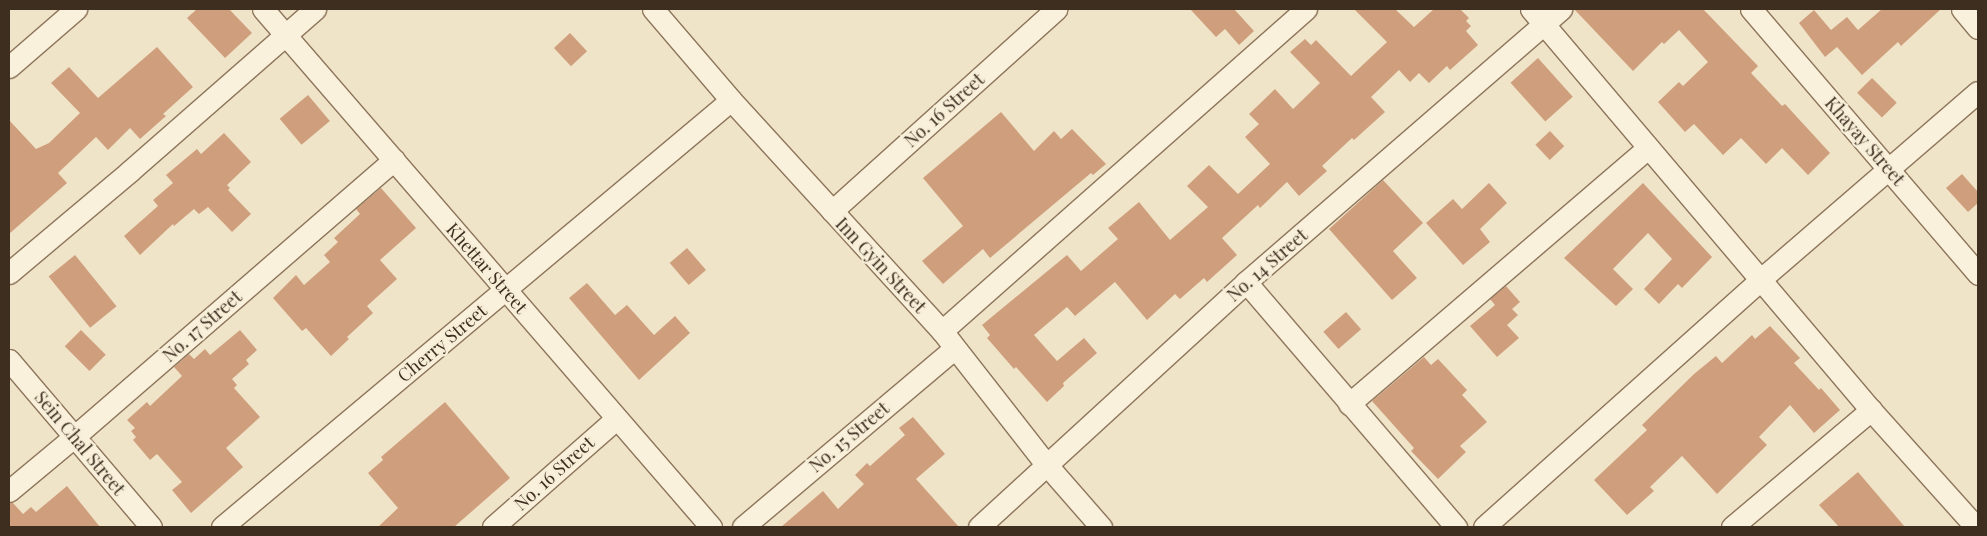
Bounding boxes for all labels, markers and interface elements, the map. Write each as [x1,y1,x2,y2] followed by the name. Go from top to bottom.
[900,69,988,151] street label: No. 16 Street
[1820,92,1910,190] street label: Khayay Street
[831,213,931,317] street label: Inn Gyin Street
[442,218,532,318] street label: Khettar Street
[1222,224,1312,306] street label: No. 14 Street
[158,286,246,366] street label: No. 17 Street
[393,299,491,387] street label: Cherry Street
[30,387,130,499] street label: Sein Chal Street
[805,397,893,477] street label: No. 15 Street
[510,432,598,514] street label: No. 16 Street

